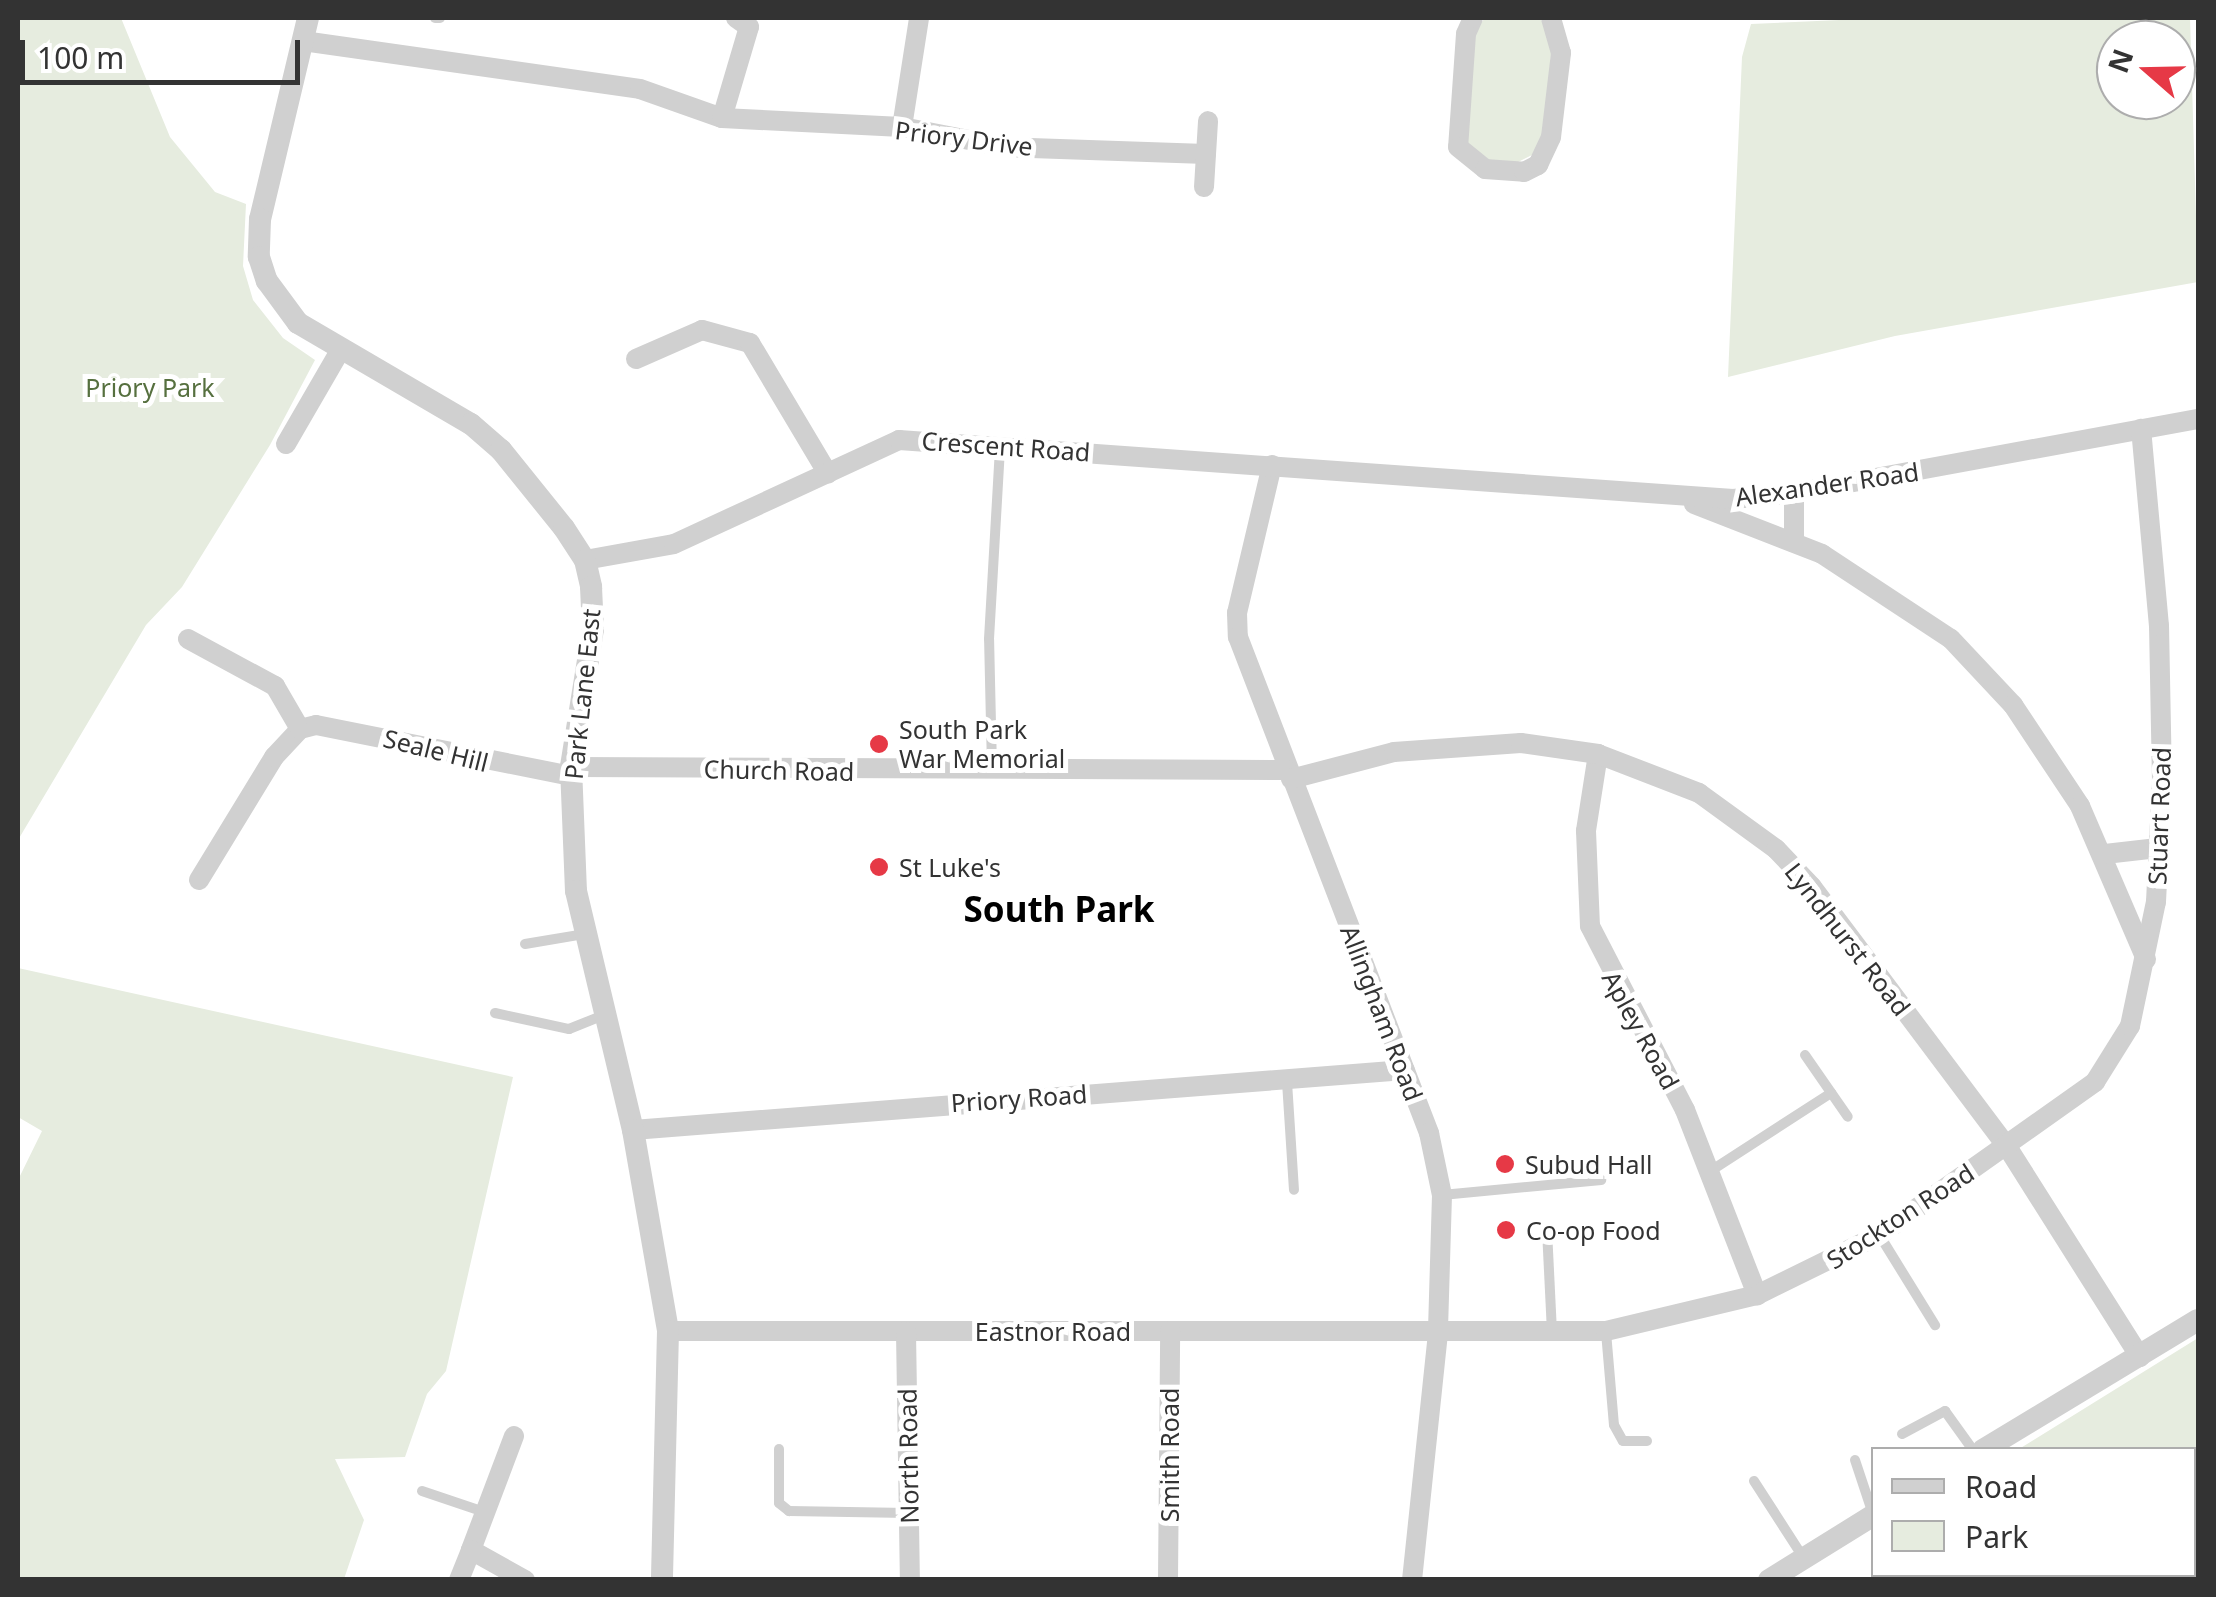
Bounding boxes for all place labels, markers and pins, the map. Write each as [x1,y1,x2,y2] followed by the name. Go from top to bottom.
[899,715,1065,774] place label: South Park War Memorial
[868,733,890,755] marker: South Park War Memorial
[899,852,1001,882] place label: St Luke's
[868,856,890,878] marker: St Luke's
[1525,1149,1652,1179] place label: Subud Hall
[1494,1153,1516,1175] marker: Subud Hall
[1526,1215,1661,1245] place label: Co-op Food
[1495,1219,1517,1241] marker: Co-op Food

